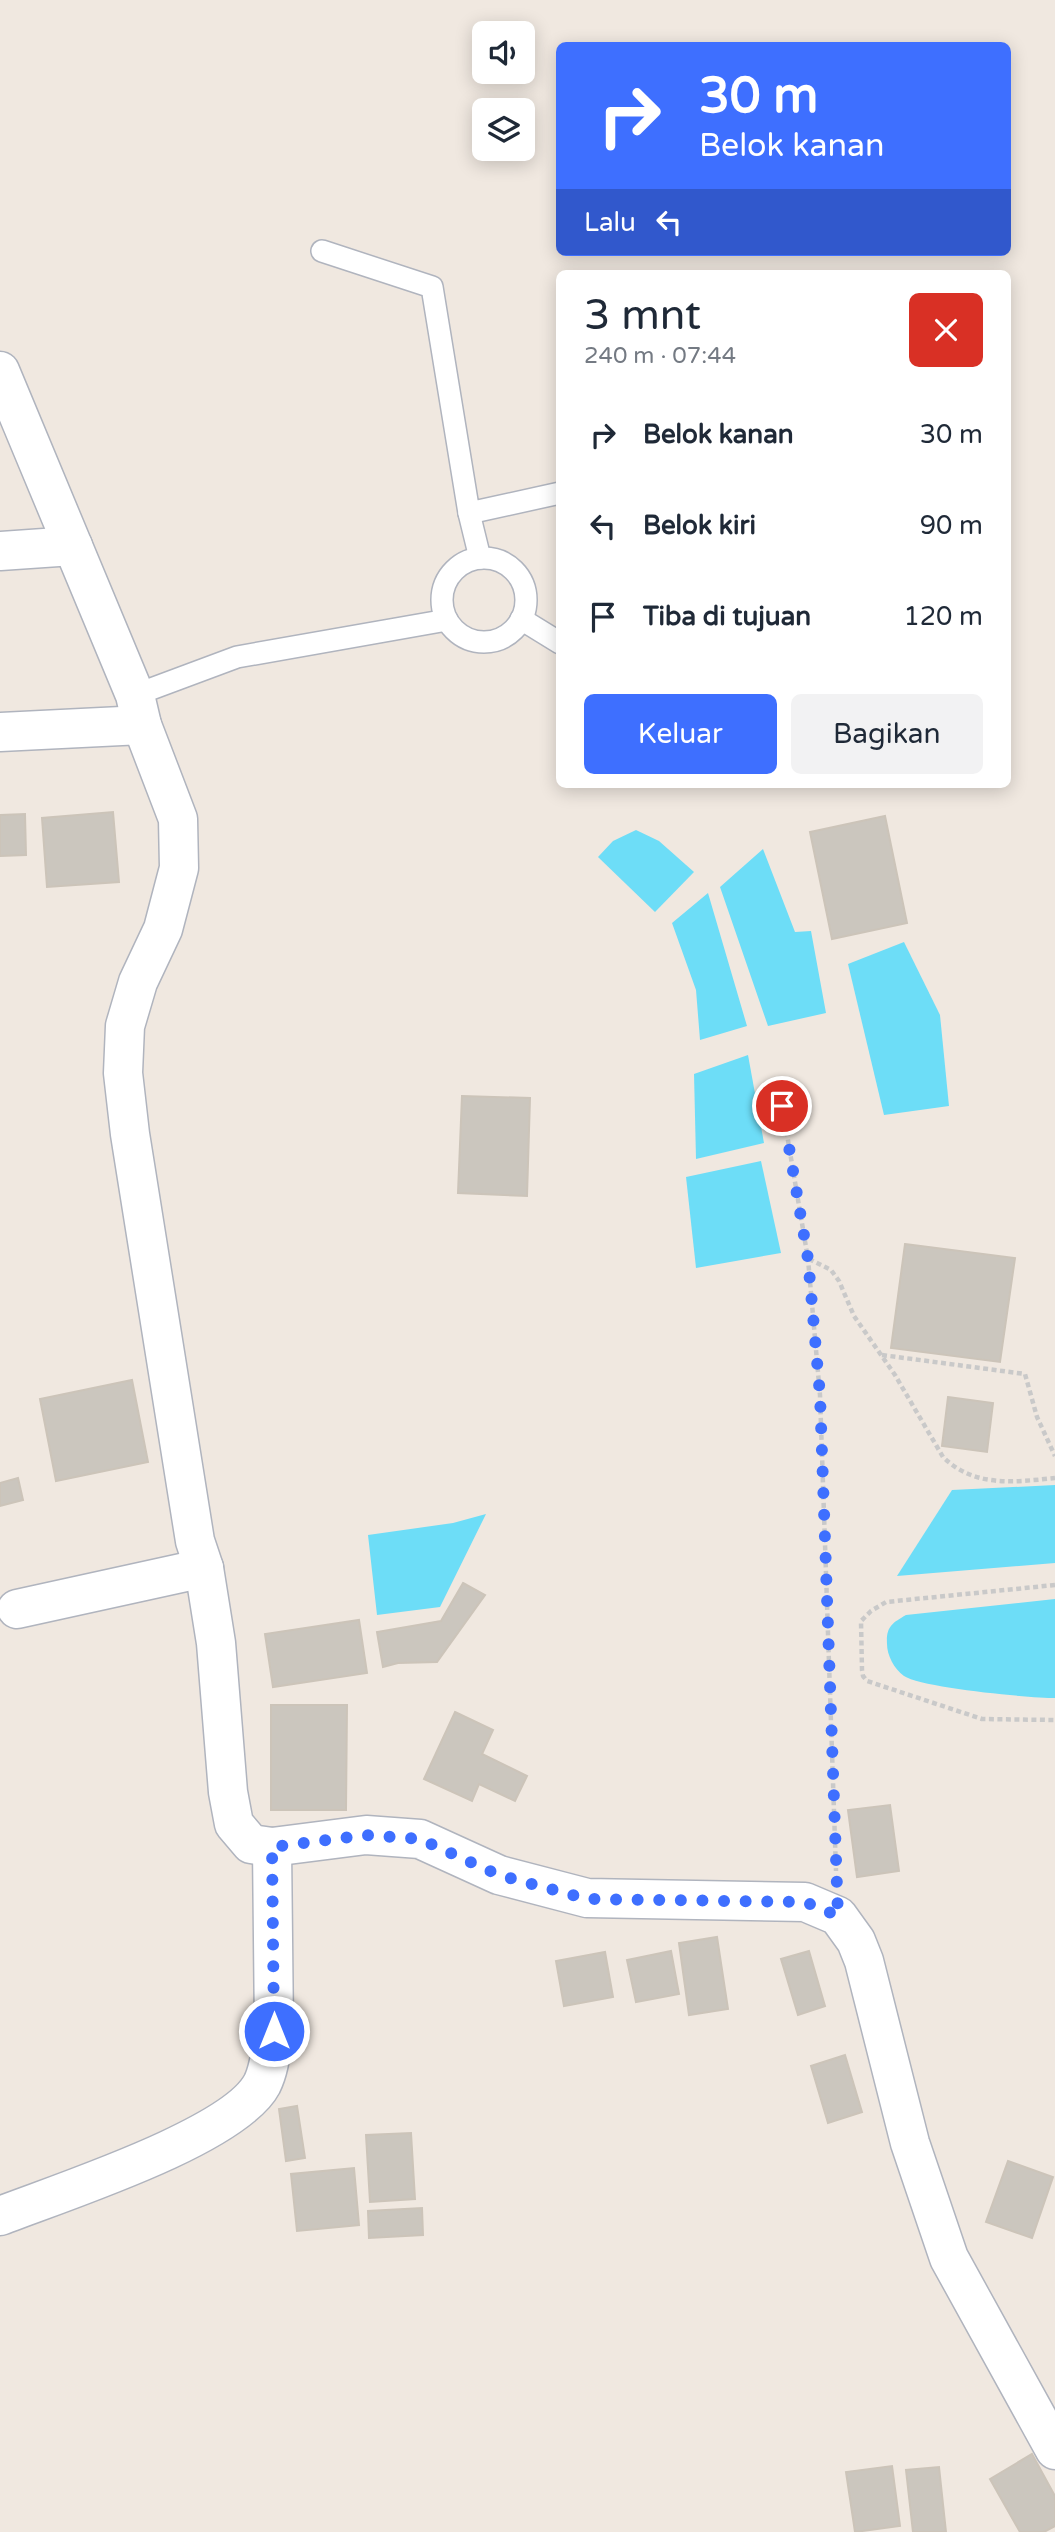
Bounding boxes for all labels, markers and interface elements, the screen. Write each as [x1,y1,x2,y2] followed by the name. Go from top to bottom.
[472,21,535,161] map controls
[472,21,535,84] button: sound
[699,67,818,126] text: 30 m
[584,70,675,161] icon: right
[472,98,535,161] button: layers
[699,127,884,165] text: Belok kanan
[650,203,688,241] icon: left
[584,207,636,238] text: Lalu
[584,290,701,341] text: 3 mnt
[909,293,983,367] button: close
[584,342,736,370] text: 240 m · 07:44
[584,416,622,454] icon: right
[643,419,794,450] text: Belok kanan
[920,419,983,450] text: 30 m
[584,507,622,545] icon: left
[643,510,756,541] text: Belok kiri
[920,510,983,541] text: 90 m
[584,598,622,636] icon: arrive
[643,601,811,632] text: Tiba di tujuan
[903,601,983,632] text: 120 m
[584,694,777,774] button: Keluar
[791,694,983,774] button: Bagikan
[752,1076,812,1136] pin
[763,1087,801,1125] icon: arrive
[237,1994,311,2068] position arrow

